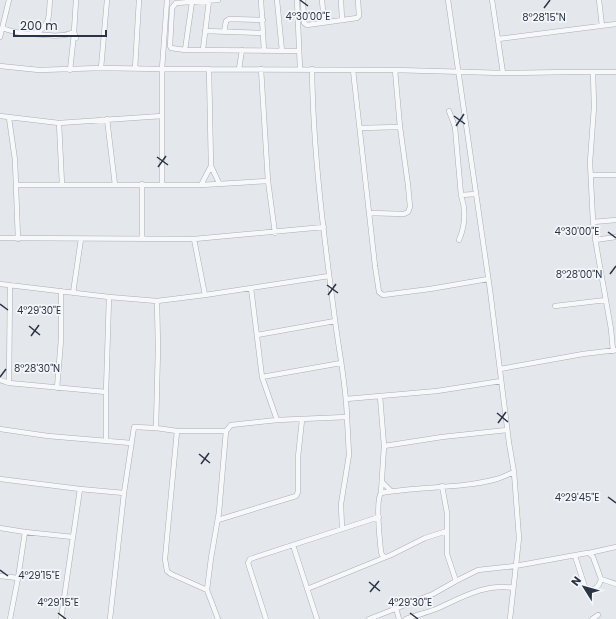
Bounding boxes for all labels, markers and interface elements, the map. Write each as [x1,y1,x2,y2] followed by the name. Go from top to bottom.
[286,9,330,24] text: 4°30'00"E
[522,10,566,25] text: 8°28'15"N
[14,12,106,38] scale bar
[20,17,58,34] text: 200 m
[555,224,599,239] text: 4°30'00"E
[556,267,602,282] text: 8°28'00"N
[17,303,61,318] text: 4°29'30"E
[14,361,60,376] text: 8°28'30"N
[555,490,599,505] text: 4°29'45"E
[564,567,604,607] north arrow
[18,568,60,583] text: 4°29'15"E
[567,573,585,589] text: N
[37,595,79,610] text: 4°29'15"E
[388,595,432,610] text: 4°29'30"E

